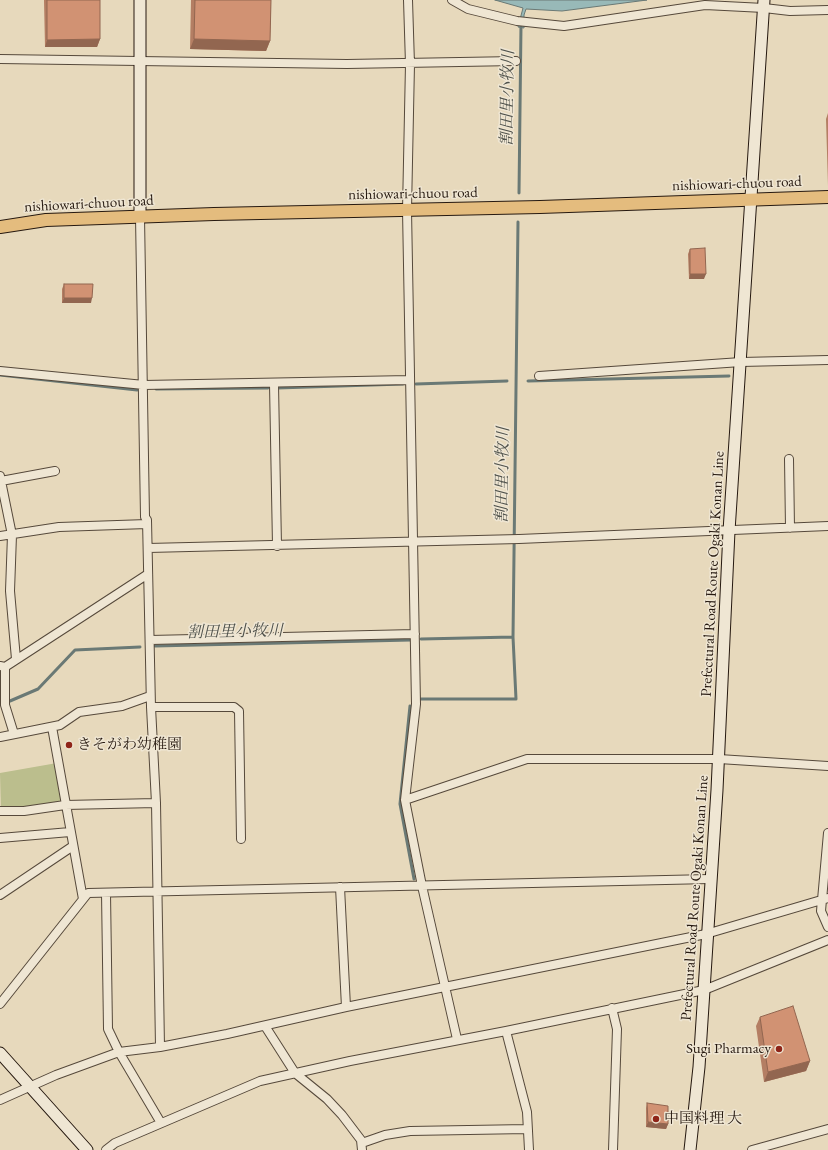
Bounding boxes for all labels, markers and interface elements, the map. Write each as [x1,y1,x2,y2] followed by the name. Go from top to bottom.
[498,50,518,146] water label: 割田里小牧川
[672,173,802,195] street label: nishiowari-chuou road
[348,184,478,204] street label: nishiowari-chuou road
[24,192,154,216] street label: nishiowari-chuou road
[493,427,513,523] water label: 割田里小牧川
[698,451,728,697] street label: Prefectural Road Route Ogaki Konan Line
[187,622,283,642] water label: 割田里小牧川
[77,736,182,754] place label: きそがわ幼稚園
[64,740,74,750] marker: きそがわ幼稚園
[677,775,713,1021] street label: Prefectural Road Route Ogaki Konan Line
[686,1040,771,1058] place label: Sugi Pharmacy
[774,1044,784,1054] marker: Sugi Pharmacy
[664,1110,742,1128] place label: 中国料理 大
[651,1114,661,1124] marker: 中国料理 大

